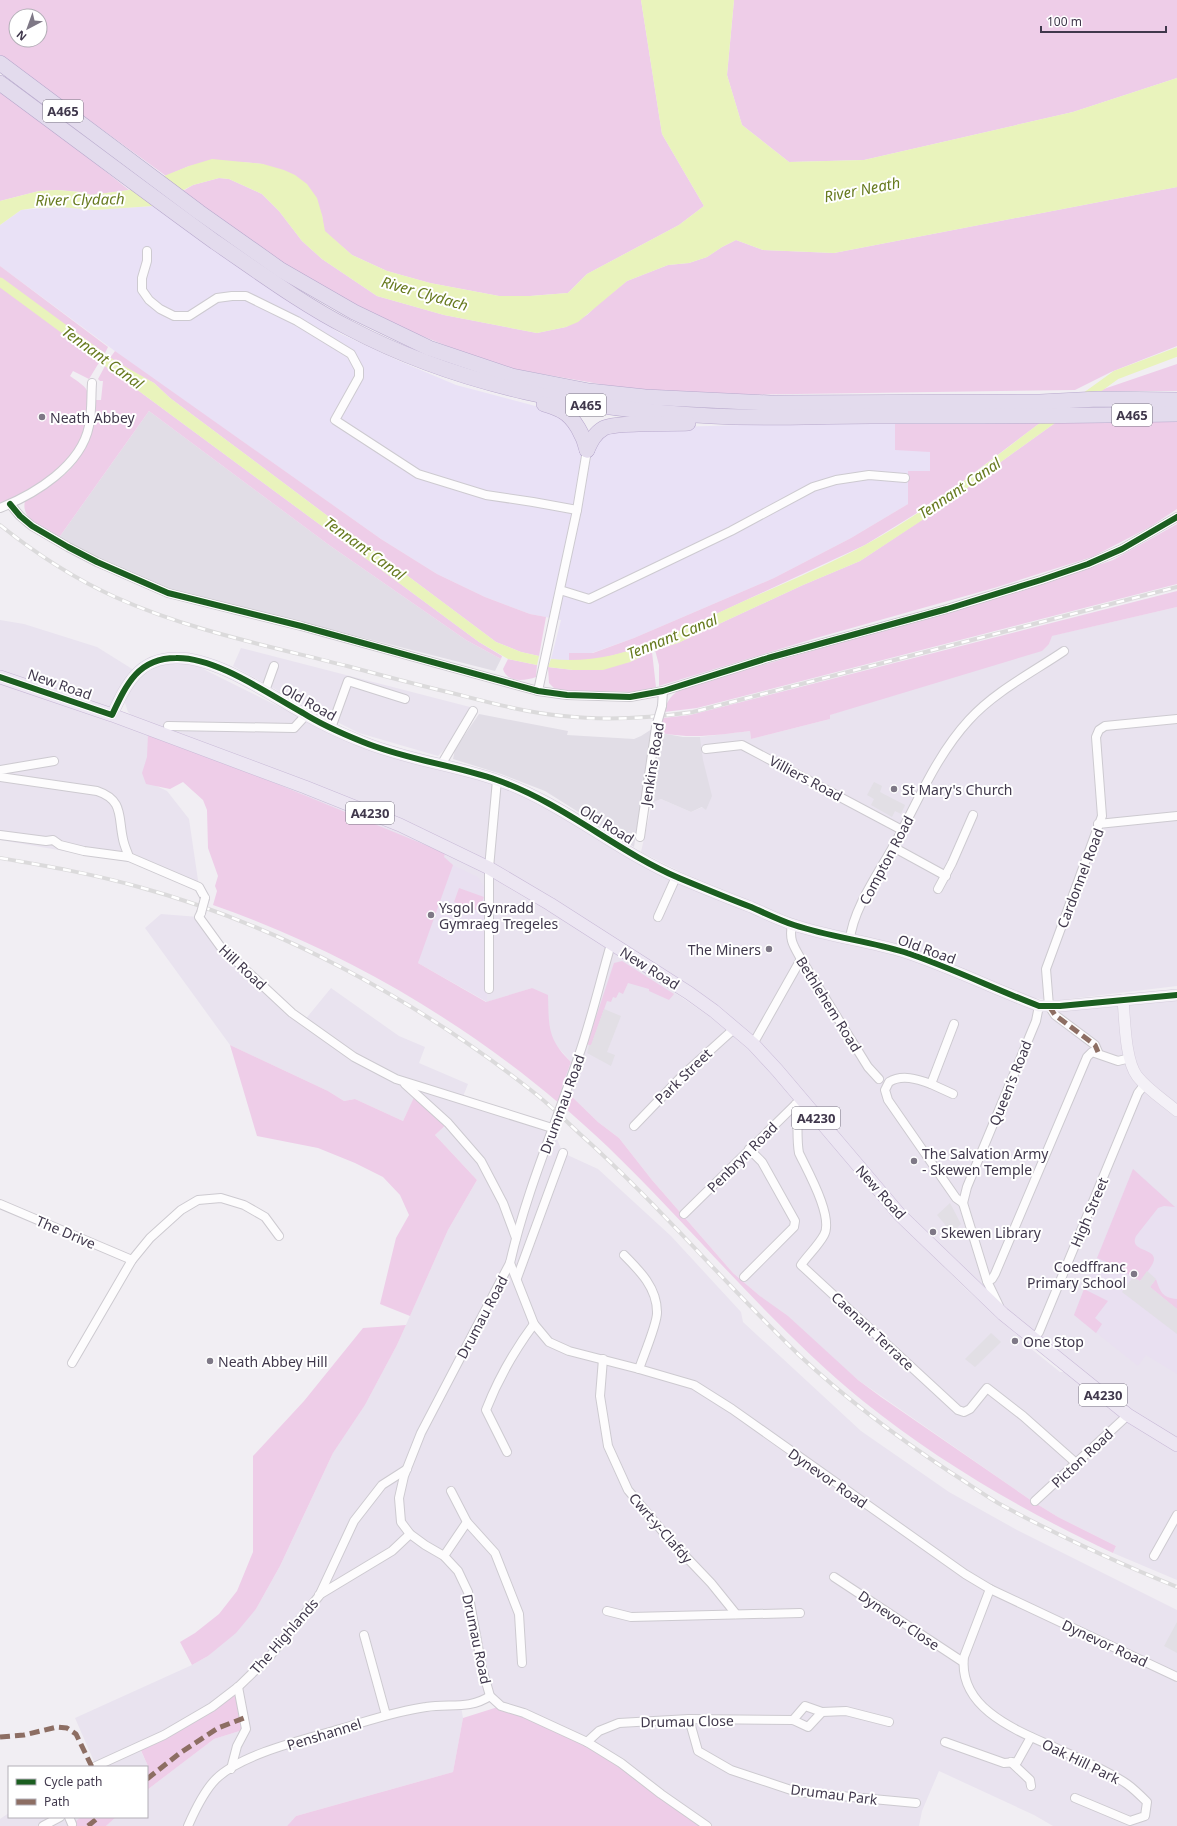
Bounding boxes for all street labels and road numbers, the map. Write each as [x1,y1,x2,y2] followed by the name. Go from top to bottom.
[43,100,83,122] road number: A465
[566,394,606,416] road number: A465
[1112,404,1152,426] road number: A465
[25,664,95,704] street label: New Road
[278,679,340,725] street label: Old Road
[636,721,668,809] street label: Jenkins Road
[766,751,846,805] street label: Villiers Road
[576,800,638,848] street label: Old Road
[346,802,394,824] road number: A4230
[854,812,918,908] street label: Compton Road
[1052,825,1108,931] street label: Cardonnel Road
[895,930,959,968] street label: Old Road
[215,940,271,994] street label: Hill Road
[617,942,683,994] street label: New Road
[792,953,866,1055] street label: Bethlehem Road
[984,1037,1036,1129] street label: Queen's Road
[650,1044,716,1108] street label: Park Street
[535,1052,589,1156] street label: Drummau Road
[792,1107,840,1129] road number: A4230
[703,1118,781,1196] street label: Penbryn Road
[852,1161,910,1223] street label: New Road
[1066,1174,1112,1250] street label: High Street
[33,1211,99,1253] street label: The Drive
[452,1272,512,1362] street label: Drumau Road
[827,1288,919,1374] street label: Caenant Terrace
[1079,1384,1127,1406] road number: A4230
[1047,1424,1117,1492] street label: Picton Road
[785,1444,871,1512] street label: Dynevor Road
[625,1489,698,1568] street label: Cwrt-y-Clafdy
[855,1586,943,1654] street label: Dynevor Close
[458,1592,496,1686] street label: Drumau Road
[246,1594,322,1678] street label: The Highlands
[1059,1615,1151,1671] street label: Dynevor Road
[640,1711,734,1731] street label: Drumau Close
[284,1714,364,1754] street label: Penshannel
[1039,1734,1124,1788] street label: Oak Hill Park
[789,1779,879,1809] street label: Drumau Park

